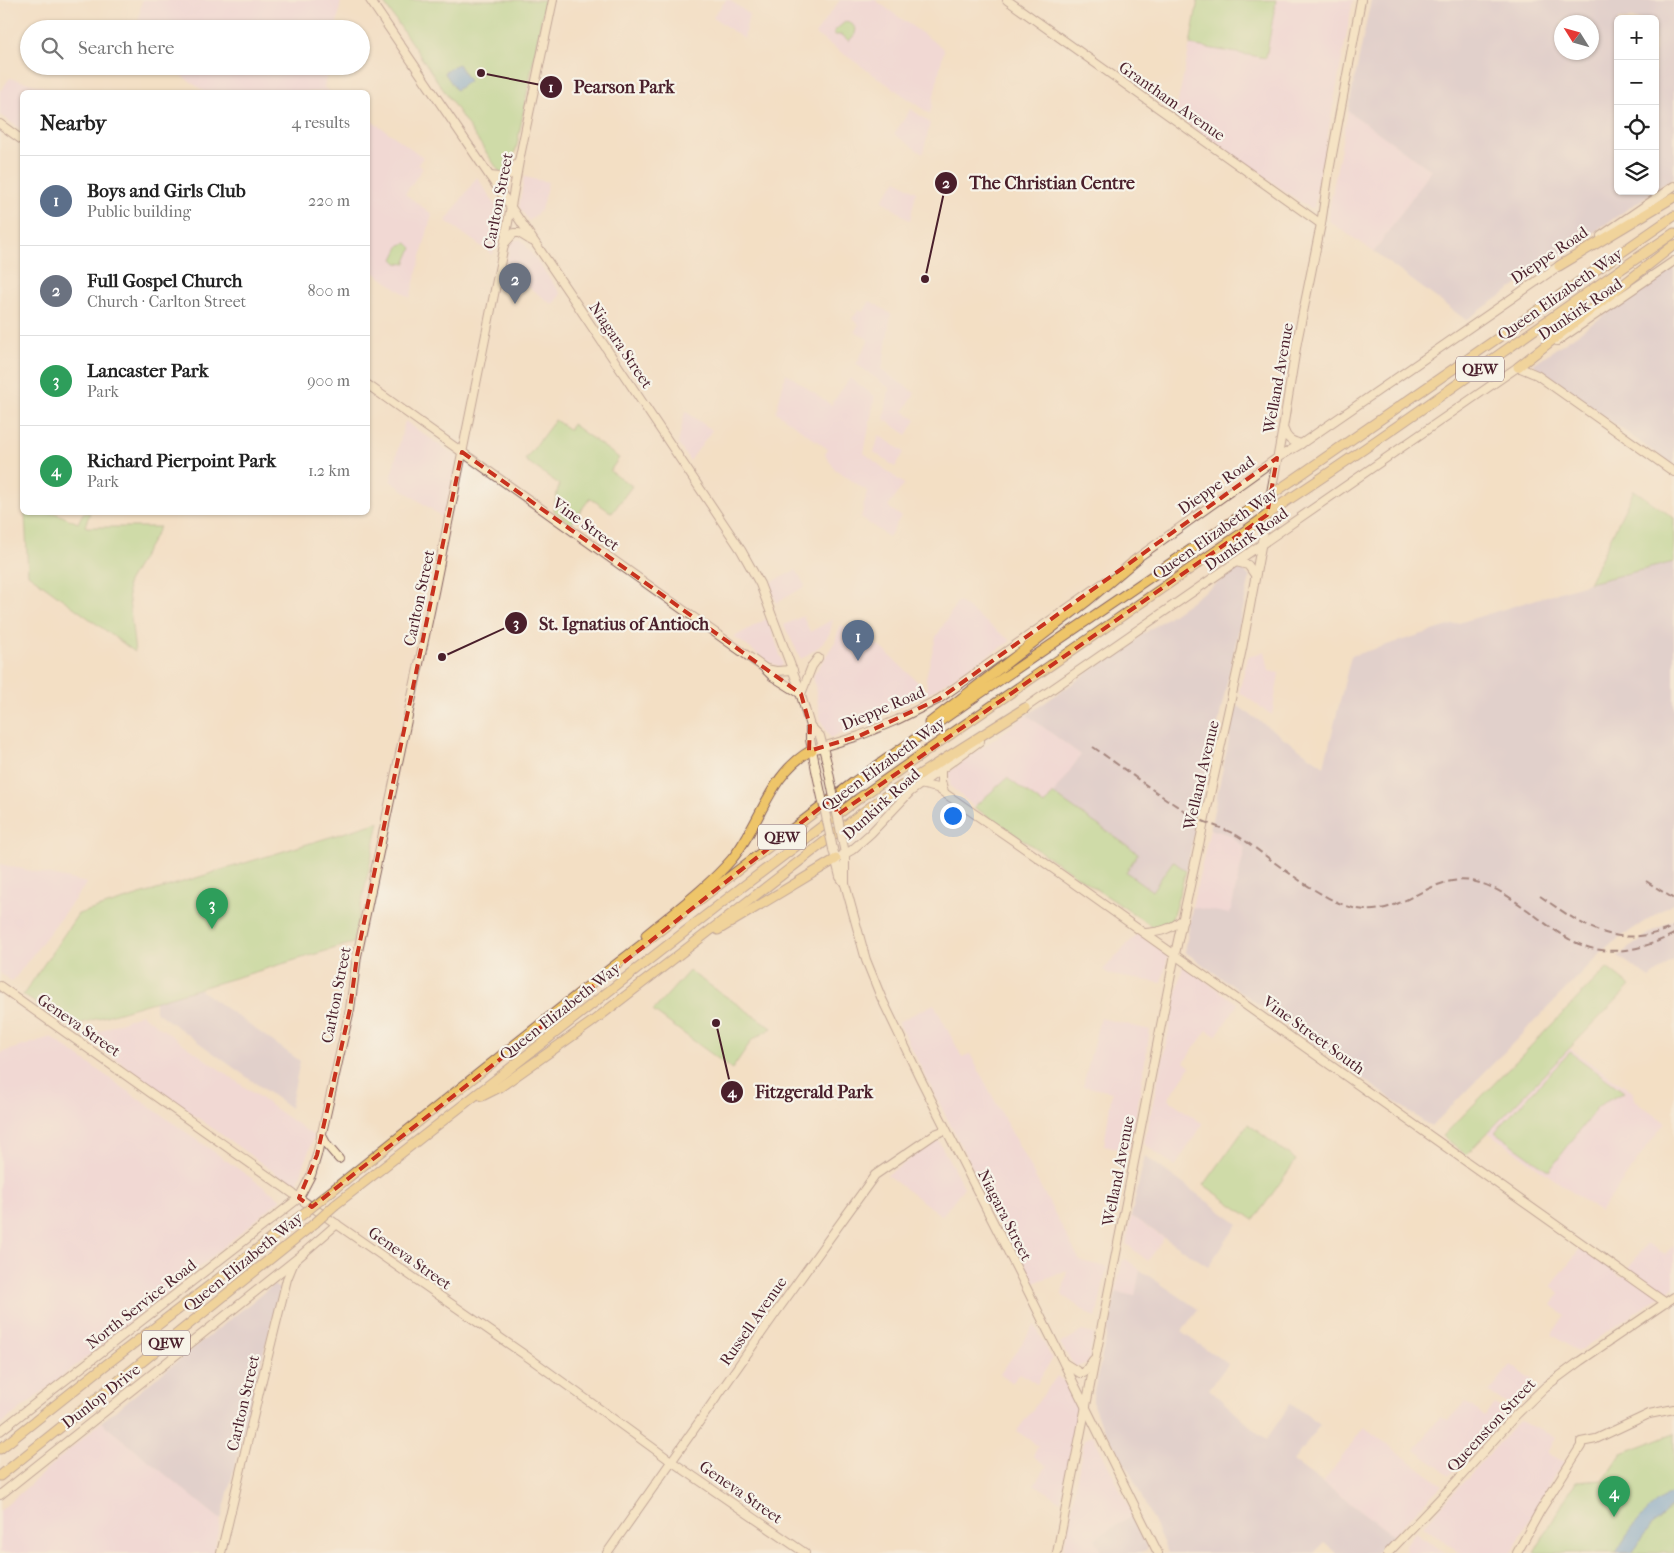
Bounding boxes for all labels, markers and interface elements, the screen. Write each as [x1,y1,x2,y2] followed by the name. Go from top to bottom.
[1554,15,1599,60] north arrow
[1614,15,1659,195] map controls
[1614,15,1659,60] button: +
[20,20,370,75] search box
[38,34,66,62] icon: search
[78,37,174,59] text: Search here
[1115,57,1229,145] street label: Grantham Avenue
[1614,60,1659,105] button: −
[538,70,684,103] callout: Pearson Park
[573,77,675,98] text: Pearson Park
[548,78,554,96] text: 1
[1614,105,1659,150] button: locate
[40,111,106,135] text: Nearby
[292,113,350,132] text: 4 results
[1614,150,1659,195] button: layers
[479,151,517,251] street label: Carlton Street
[934,166,1145,199] callout: The Christian Centre
[968,173,1135,194] text: The Christian Centre
[942,174,950,192] text: 2
[87,180,246,202] text: Boys and Girls Club
[53,191,59,210] text: 1
[308,191,350,210] text: 220 m
[87,202,191,221] text: Public building
[1507,222,1591,288] street label: Dieppe Road
[1494,244,1626,344] street label: Queen Elizabeth Way
[499,263,531,304] pin: 2
[87,270,243,292] text: Full Gospel Church
[1534,274,1626,344] street label: Dunkirk Road
[52,281,60,300] text: 2
[308,281,350,300] text: 800 m
[87,292,246,311] text: Church · Carlton Street
[585,298,657,392] street label: Niagara Street
[1259,321,1297,436] street label: Welland Avenue
[1456,356,1504,382] road number: QEW
[87,360,209,382] text: Lancaster Park
[53,371,59,390] text: 3
[307,371,350,390] text: 900 m
[87,382,119,401] text: Park
[87,450,276,472] text: Richard Pierpoint Park
[1174,452,1258,518] street label: Dieppe Road
[51,461,61,480] text: 4
[308,461,350,480] text: 1.2 km
[87,472,119,491] text: Park
[1149,483,1281,583] street label: Queen Elizabeth Way
[548,493,623,555] street label: Vine Street
[1201,503,1292,575] street label: Dunkirk Road
[400,548,439,648] street label: Carlton Street
[504,607,719,640] callout: St. Ignatius of Antioch
[513,614,519,632] text: 3
[539,614,710,635] text: St. Ignatius of Antioch
[842,620,874,661] pin: 1
[838,682,928,734] street label: Dieppe Road
[818,713,949,815] street label: Queen Elizabeth Way
[1179,718,1223,833] street label: Welland Avenue
[838,764,924,844] street label: Dunkirk Road
[940,803,966,829] your location
[758,824,806,850] road number: QEW
[196,888,228,929] pin: 3
[317,945,355,1045] street label: Carlton Street
[496,958,625,1064] street label: Queen Elizabeth Way
[34,989,124,1061] street label: Geneva Street
[1259,991,1369,1078] street label: Vine Street South
[720,1076,883,1109] callout: Fitzgerald Park
[754,1082,874,1103] text: Fitzgerald Park
[727,1083,738,1101] text: 4
[1098,1114,1138,1229] street label: Welland Avenue
[974,1166,1036,1264] street label: Niagara Street
[180,1208,307,1316] street label: Queen Elizabeth Way
[365,1222,455,1294] street label: Geneva Street
[82,1255,200,1353] street label: North Service Road
[715,1273,791,1369] street label: Russell Avenue
[142,1330,190,1356] road number: QEW
[223,1353,263,1453] street label: Carlton Street
[58,1359,144,1432] street label: Dunlop Drive
[1443,1374,1539,1476] street label: Queenston Street
[696,1456,786,1528] street label: Geneva Street
[1598,1476,1630,1517] pin: 4

